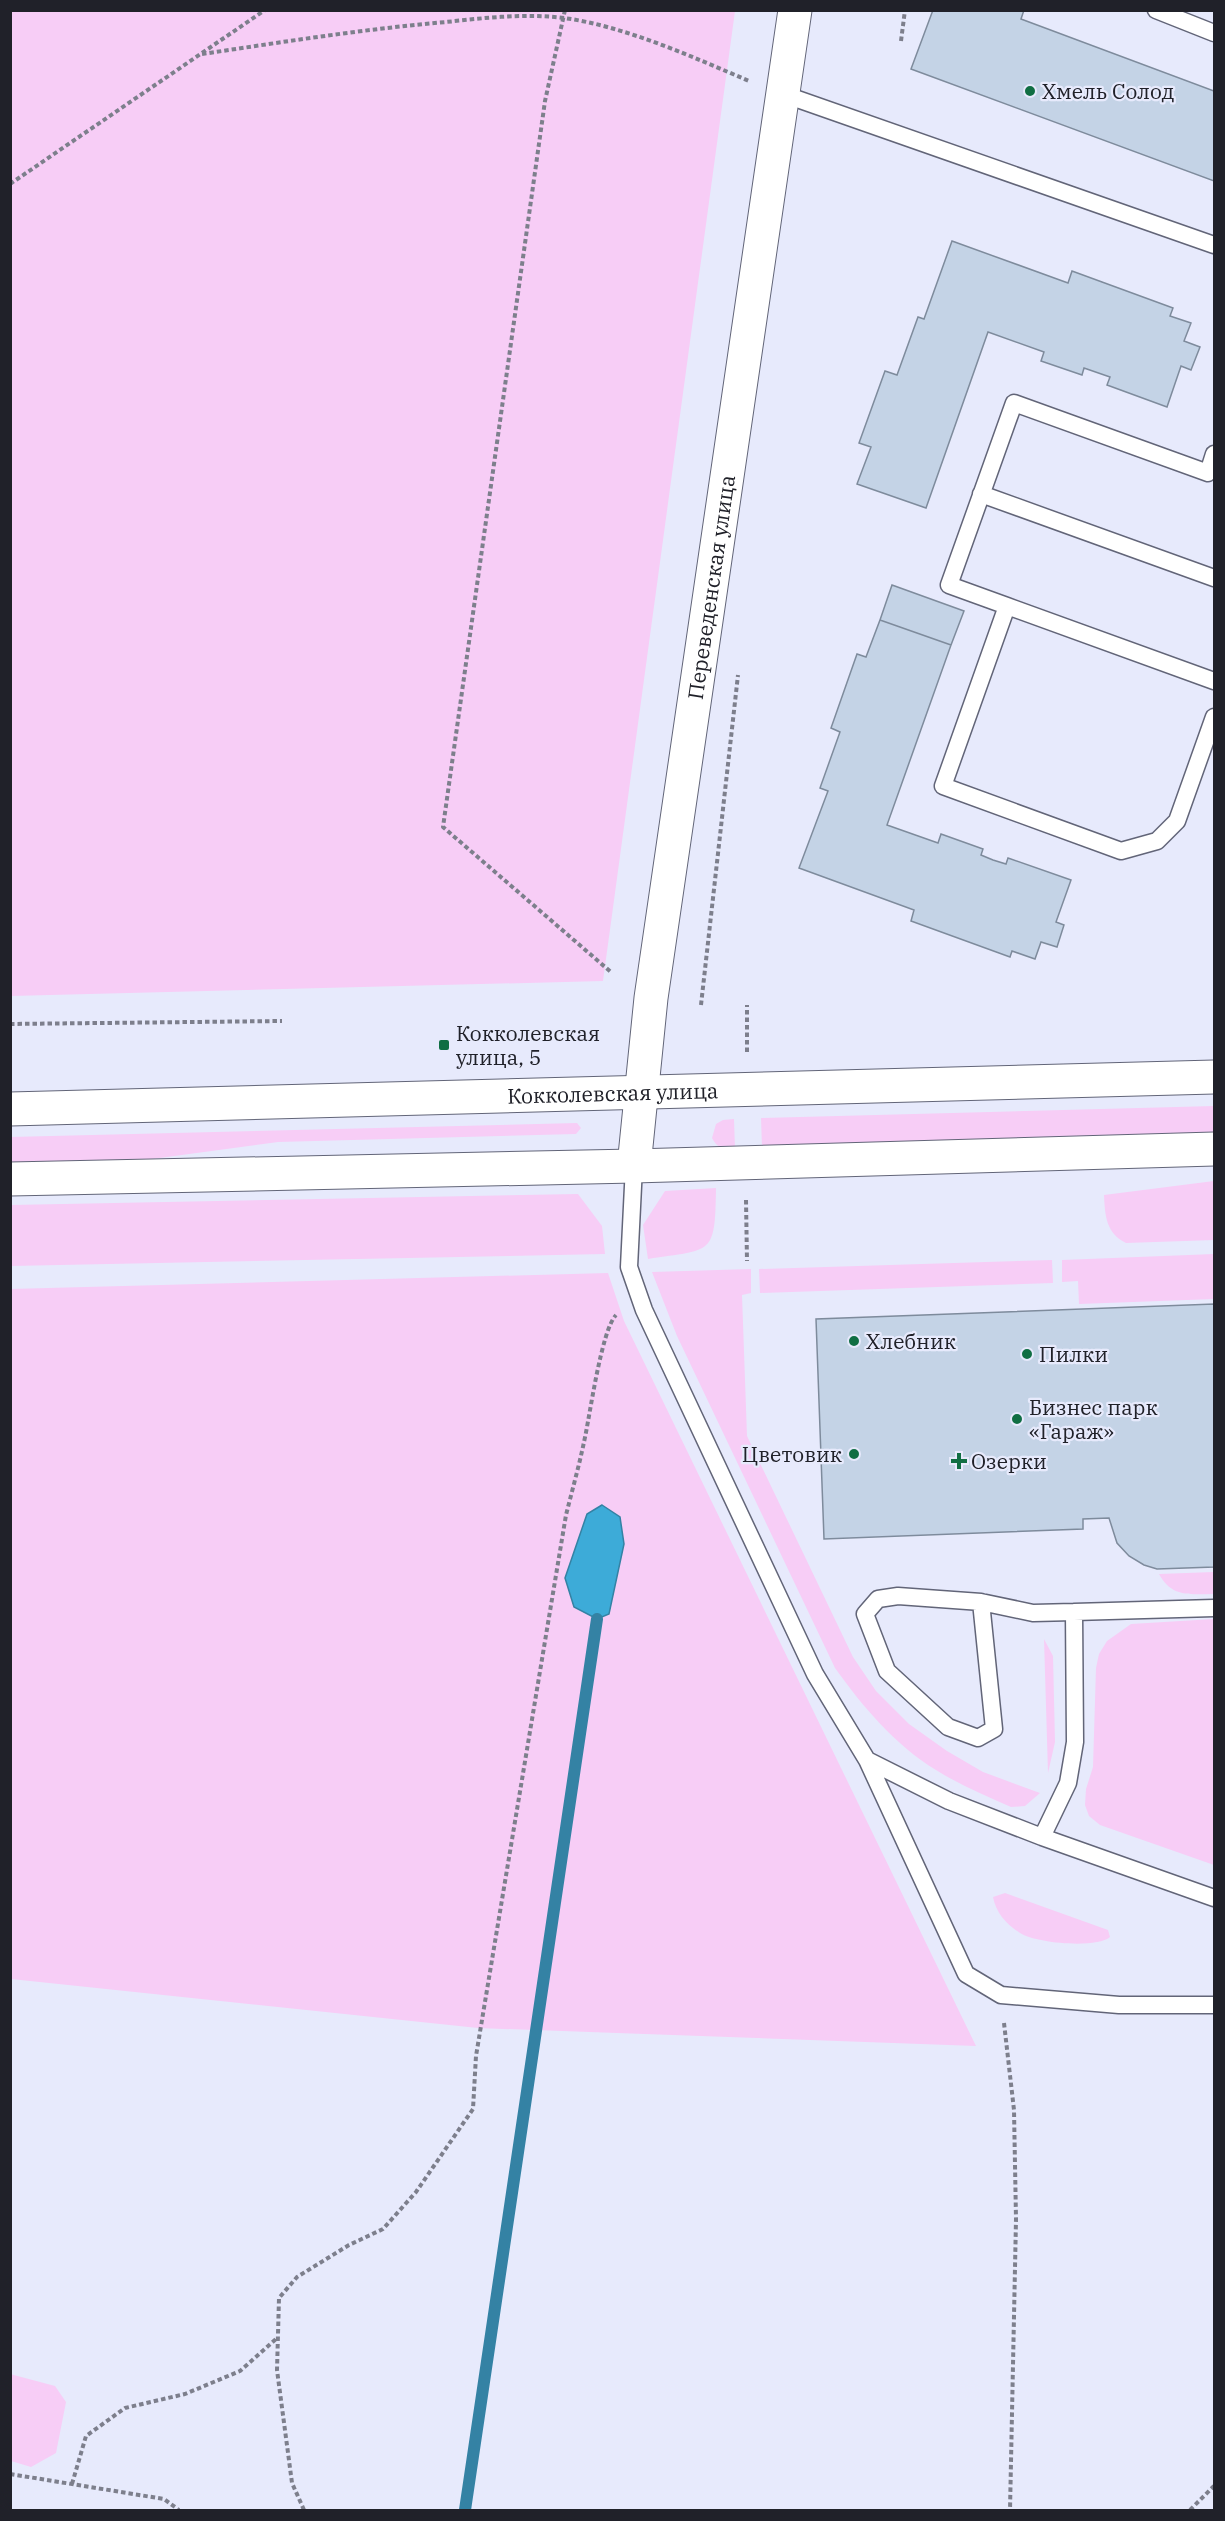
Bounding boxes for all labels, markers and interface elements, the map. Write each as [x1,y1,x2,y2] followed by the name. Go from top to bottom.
[1042,77,1174,105] place label: Хмель Солод
[1023,84,1037,98] marker: Хмель Солод
[681,473,741,701] street label: Переведенская улица
[456,1019,600,1071] place label: Кокколевская улица, 5
[437,1038,451,1052] marker: Кокколевская улица, 5
[507,1076,719,1110] street label: Кокколевская улица
[866,1327,956,1355] place label: Хлебник
[847,1334,861,1348] marker: Хлебник
[1039,1340,1108,1368] place label: Пилки
[1020,1347,1034,1361] marker: Пилки
[1029,1393,1158,1445] place label: Бизнес парк «Гараж»
[1010,1412,1024,1426] marker: Бизнес парк «Гараж»
[742,1440,842,1468] place label: Цветовик
[847,1447,861,1461] marker: Цветовик
[971,1447,1047,1475] place label: Озерки
[952,1454,966,1468] marker: Озерки

